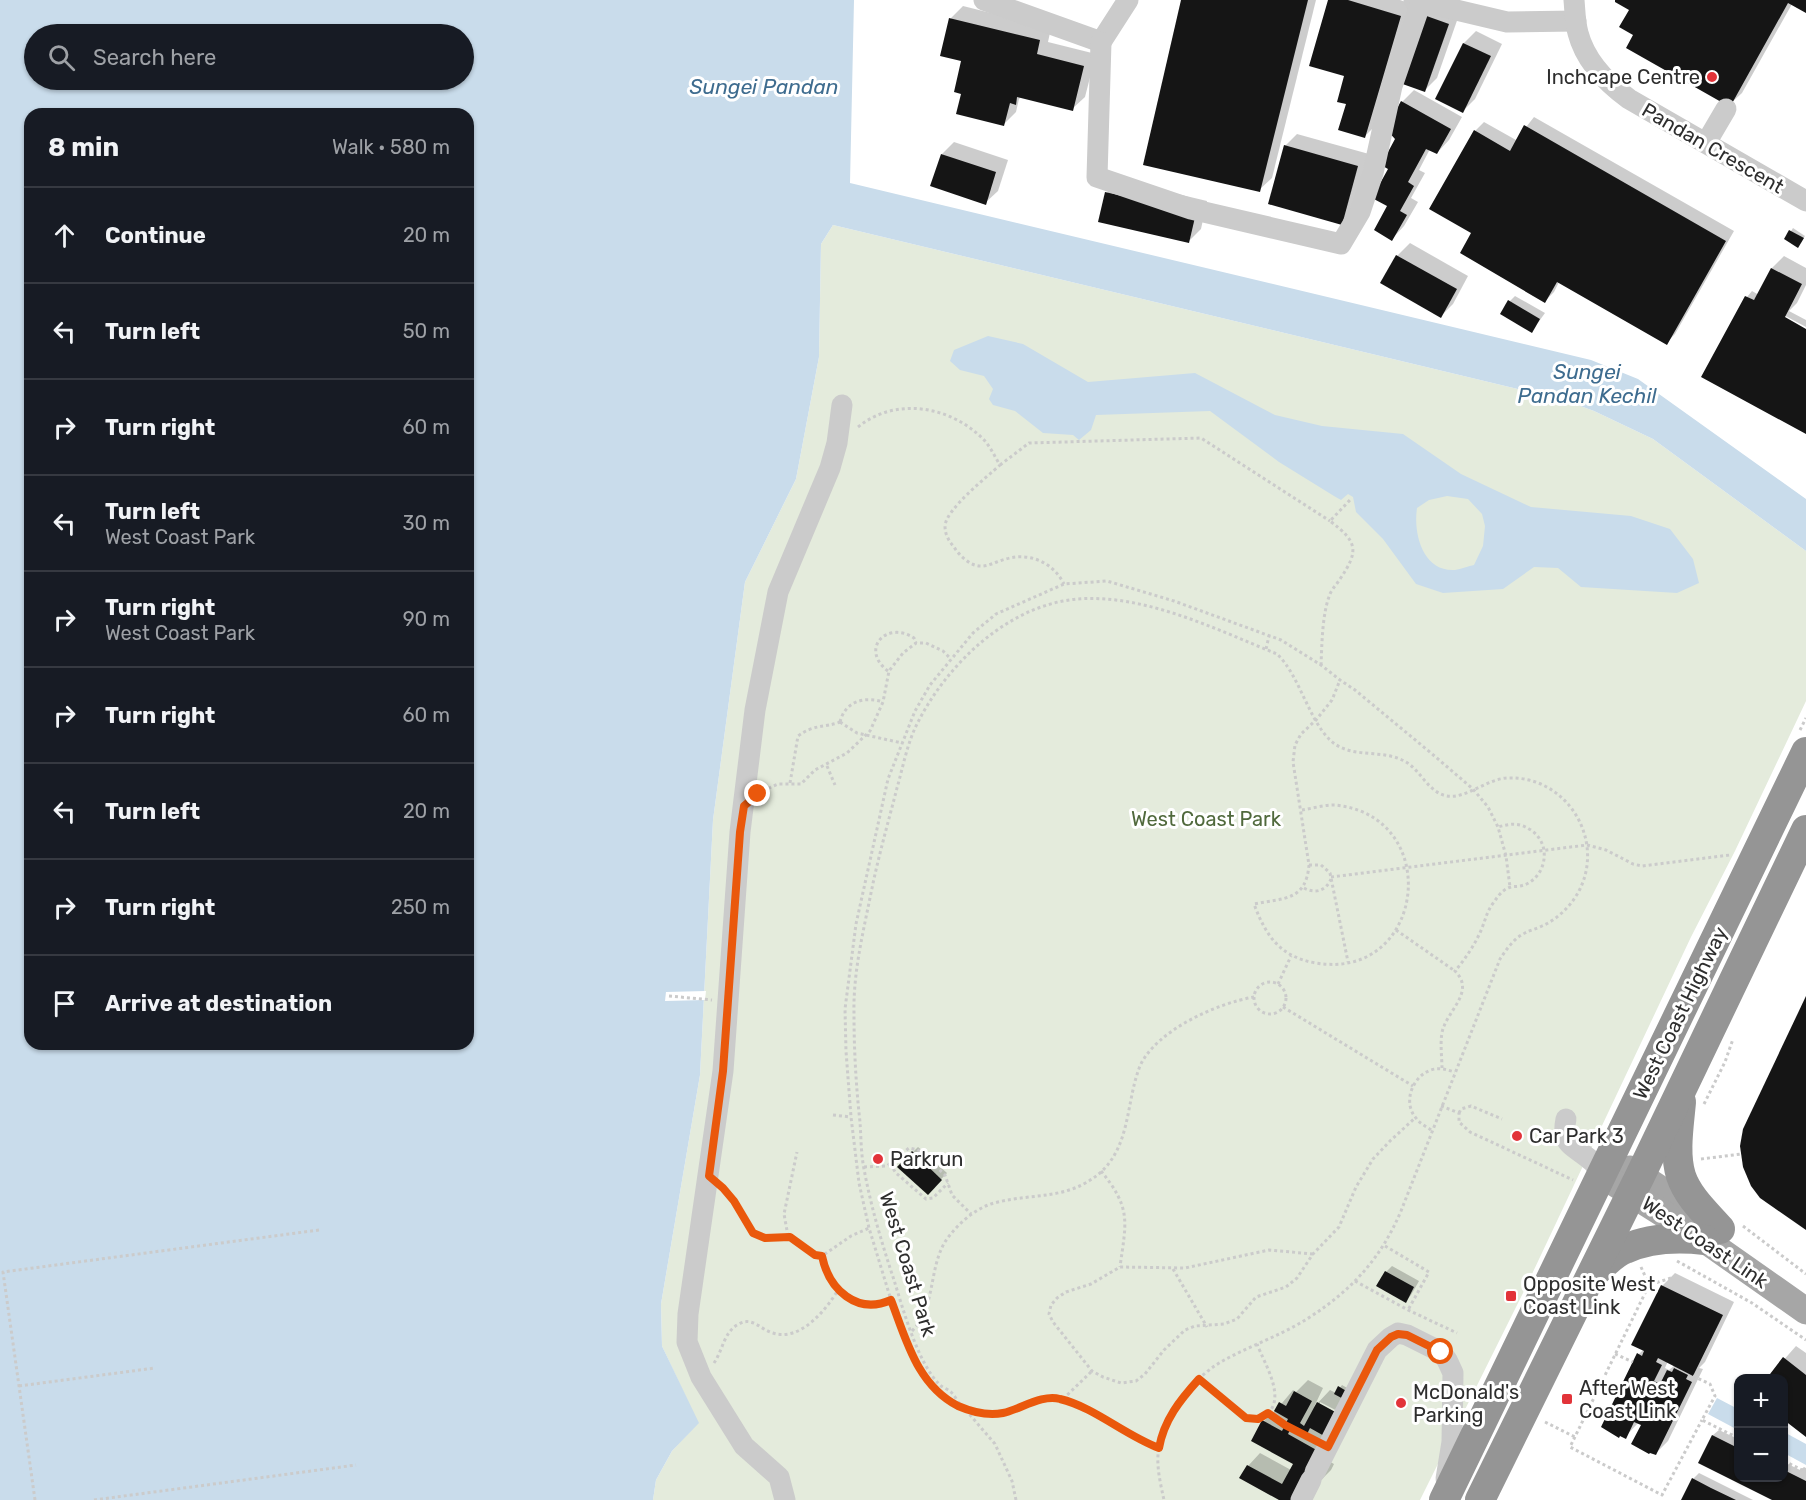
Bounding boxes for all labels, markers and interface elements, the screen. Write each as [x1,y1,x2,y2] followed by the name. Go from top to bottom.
[24,24,474,90] search box
[45,41,78,74] icon: search
[93,44,216,71] text: Search here
[1546,65,1700,89] place label: Inchcape Centre
[1705,70,1719,84] marker: Inchcape Centre
[690,74,839,99] water label: Sungei Pandan
[1638,98,1788,198] street label: Pandan Crescent
[48,132,119,163] text: 8 min
[332,135,450,159] text: Walk · 580 m
[48,219,81,252] icon: ahead
[105,222,206,249] text: Continue
[403,223,450,247] text: 20 m
[48,315,81,348] icon: left
[105,318,200,345] text: Turn left
[403,319,450,343] text: 50 m
[1517,359,1657,408] water label: Sungei Pandan Kechil
[48,411,81,444] icon: right
[105,414,215,441] text: Turn right
[403,415,450,439] text: 60 m
[105,498,200,525] text: Turn left
[48,507,81,540] icon: left
[403,511,450,535] text: 30 m
[105,525,255,549] text: West Coast Park
[105,594,215,621] text: Turn right
[48,603,81,636] icon: right
[403,607,450,631] text: 90 m
[105,621,255,645] text: West Coast Park
[48,699,81,732] icon: right
[105,702,215,729] text: Turn right
[403,703,450,727] text: 60 m
[744,780,770,806] route end
[48,795,81,828] icon: left
[105,798,200,825] text: Turn left
[403,799,450,823] text: 20 m
[1131,807,1282,831] park label: West Coast Park
[48,891,81,924] icon: right
[105,894,215,921] text: Turn right
[391,895,450,919] text: 250 m
[1628,923,1732,1103] street label: West Coast Highway
[48,987,81,1020] icon: arrive
[105,990,332,1017] text: Arrive at destination
[1529,1124,1624,1148] place label: Car Park 3
[1510,1129,1524,1143] marker: Car Park 3
[890,1147,963,1171] place label: Parkrun
[871,1152,885,1166] marker: Parkrun
[875,1189,942,1340] street label: West Coast Park
[1637,1191,1773,1293] street label: West Coast Link
[1523,1272,1655,1319] place label: Opposite West Coast Link
[1504,1289,1518,1303] marker: Opposite West Coast Link
[1427,1338,1453,1364] route start
[1734,1374,1788,1482] map controls
[1734,1374,1788,1428] button: +
[1579,1376,1677,1423] place label: After West Coast Link
[1413,1380,1519,1427] place label: McDonald's Parking
[1560,1392,1574,1406] marker: After West Coast Link
[1394,1396,1408,1410] marker: McDonald's Parking
[1734,1428,1788,1482] button: −

